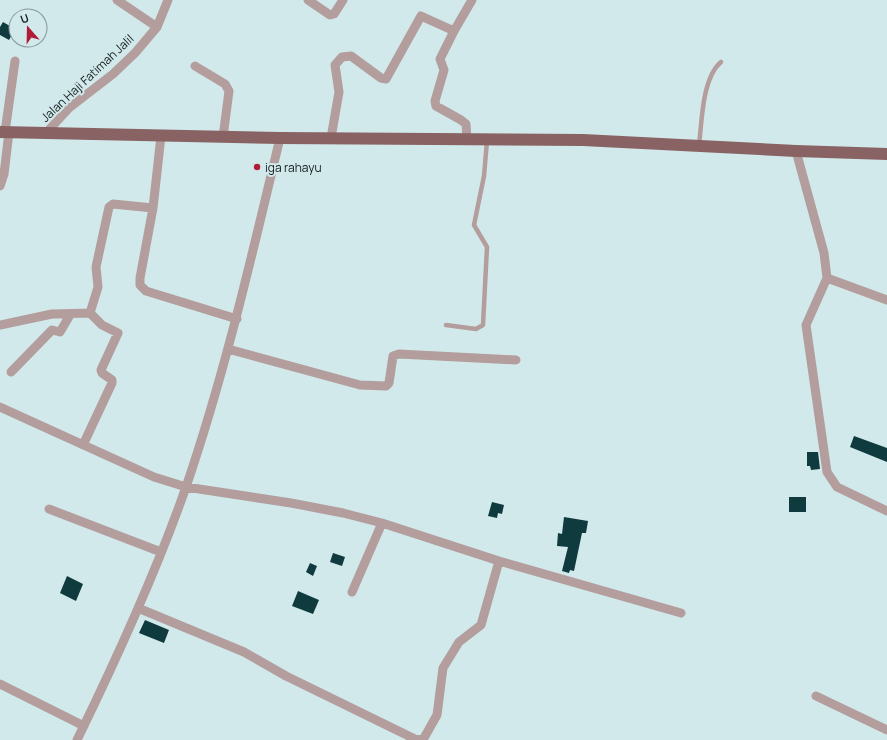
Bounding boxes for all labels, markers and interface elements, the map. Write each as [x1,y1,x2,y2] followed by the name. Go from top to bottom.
[8,8,48,48] north arrow
[18,10,31,27] text: U
[37,30,137,126] street label: Jalan Haji Fatimah Jalil
[265,159,322,176] place label: iga rahayu
[252,162,262,172] marker: iga rahayu

